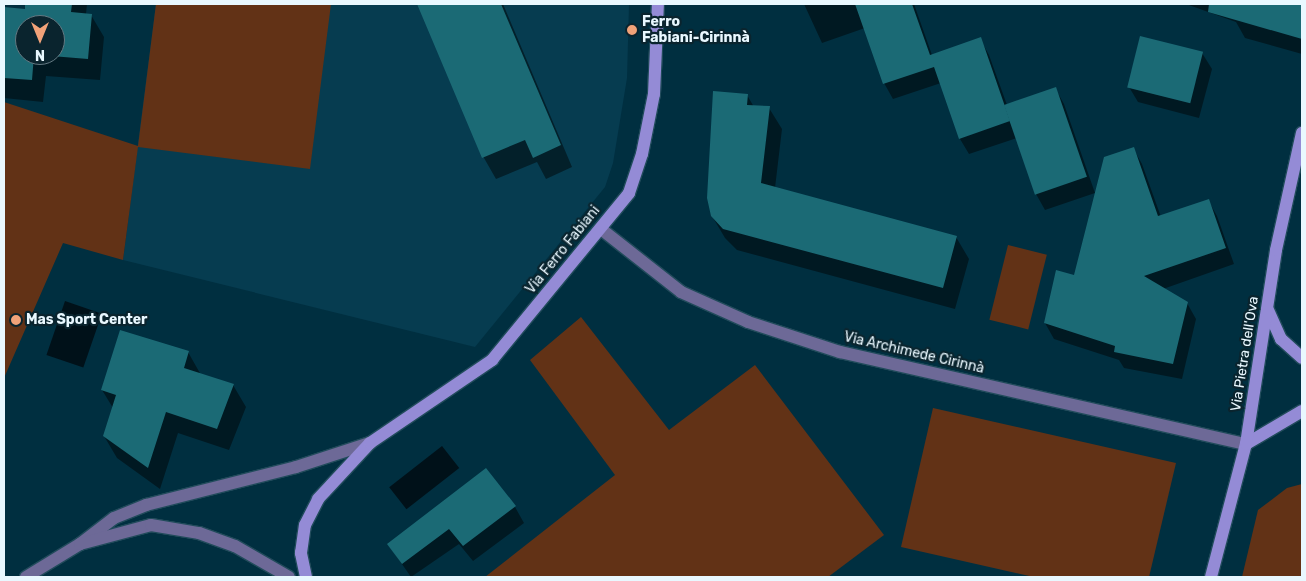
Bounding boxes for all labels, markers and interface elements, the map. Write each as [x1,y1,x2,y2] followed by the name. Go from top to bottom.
[642,14,750,46] place label: Ferro Fabiani-Cirinnà
[15,15,65,65] north arrow
[626,24,638,36] marker: Ferro Fabiani-Cirinnà
[35,46,45,63] text: N
[522,203,604,297] street label: Via Ferro Fabiani
[1228,295,1262,413] street label: Via Pietra dell'Ova
[26,312,147,328] place label: Mas Sport Center
[10,314,22,326] marker: Mas Sport Center
[842,329,986,377] street label: Via Archimede Cirinnà

